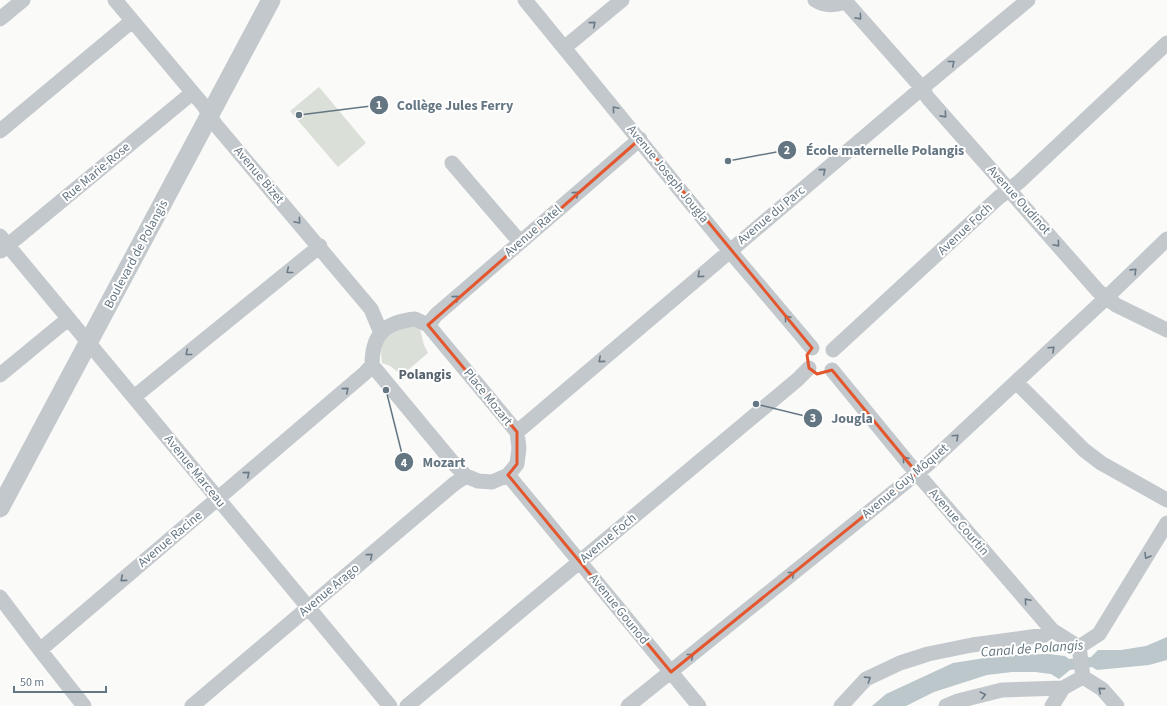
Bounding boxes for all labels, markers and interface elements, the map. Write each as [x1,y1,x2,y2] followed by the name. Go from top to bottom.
[855,12,862,19] one-way arrow
[588,22,595,29] one-way arrow
[947,60,954,67] one-way arrow
[369,92,521,118] callout: Collège Jules Ferry
[397,96,514,116] text: Collège Jules Ferry
[376,97,382,114] text: 1
[612,107,619,114] one-way arrow
[939,111,946,118] one-way arrow
[623,121,713,227] street label: Avenue Joseph Jougla
[777,137,972,163] callout: École maternelle Polangis
[58,138,134,206] street label: Rue Marie-Rose
[806,141,964,161] text: École maternelle Polangis
[784,142,790,159] text: 2
[230,143,289,208] street label: Avenue Bizet
[983,162,1055,239] street label: Avenue Oudinot
[819,168,826,175] one-way arrow
[733,181,809,249] street label: Avenue du Parc
[571,192,578,199] one-way arrow
[100,196,173,312] street label: Boulevard de Polangis
[934,199,996,259] street label: Avenue Foch
[501,201,565,261] street label: Avenue Ratel
[294,216,301,224] one-way arrow
[1053,239,1060,247] one-way arrow
[287,266,294,273] one-way arrow
[1129,268,1137,276] one-way arrow
[697,271,705,278] one-way arrow
[451,295,459,302] one-way arrow
[784,315,791,322] one-way arrow
[1047,346,1055,353] one-way arrow
[186,348,193,355] one-way arrow
[598,355,606,363] one-way arrow
[399,365,451,385] district label: Polangis
[459,365,517,430] street label: Place Mozart
[341,387,348,394] one-way arrow
[803,405,881,431] callout: Jougla
[831,409,873,429] text: Jougla
[810,410,816,427] text: 3
[160,431,230,511] street label: Avenue Marceau
[951,434,959,442] one-way arrow
[858,439,953,523] street label: Avenue Guy Môquet
[394,449,473,475] callout: Mozart
[423,453,466,473] text: Mozart
[401,455,408,472] text: 4
[903,457,910,464] one-way arrow
[242,471,249,478] one-way arrow
[925,485,993,559] street label: Avenue Courtin
[134,507,206,571] street label: Avenue Racine
[576,509,640,567] street label: Avenue Foch
[1144,552,1151,559] one-way arrow
[365,553,372,560] one-way arrow
[295,559,363,621] street label: Avenue Arago
[585,570,653,648] street label: Avenue Gounod
[788,572,795,579] one-way arrow
[121,574,128,581] one-way arrow
[1024,598,1031,605] one-way arrow
[980,635,1084,663] water label: Canal de Polangis
[686,653,694,660] one-way arrow
[14,668,106,694] scale bar
[20,674,44,691] text: 50 m
[864,676,871,683] one-way arrow
[1099,687,1106,694] one-way arrow
[980,691,986,699] one-way arrow

